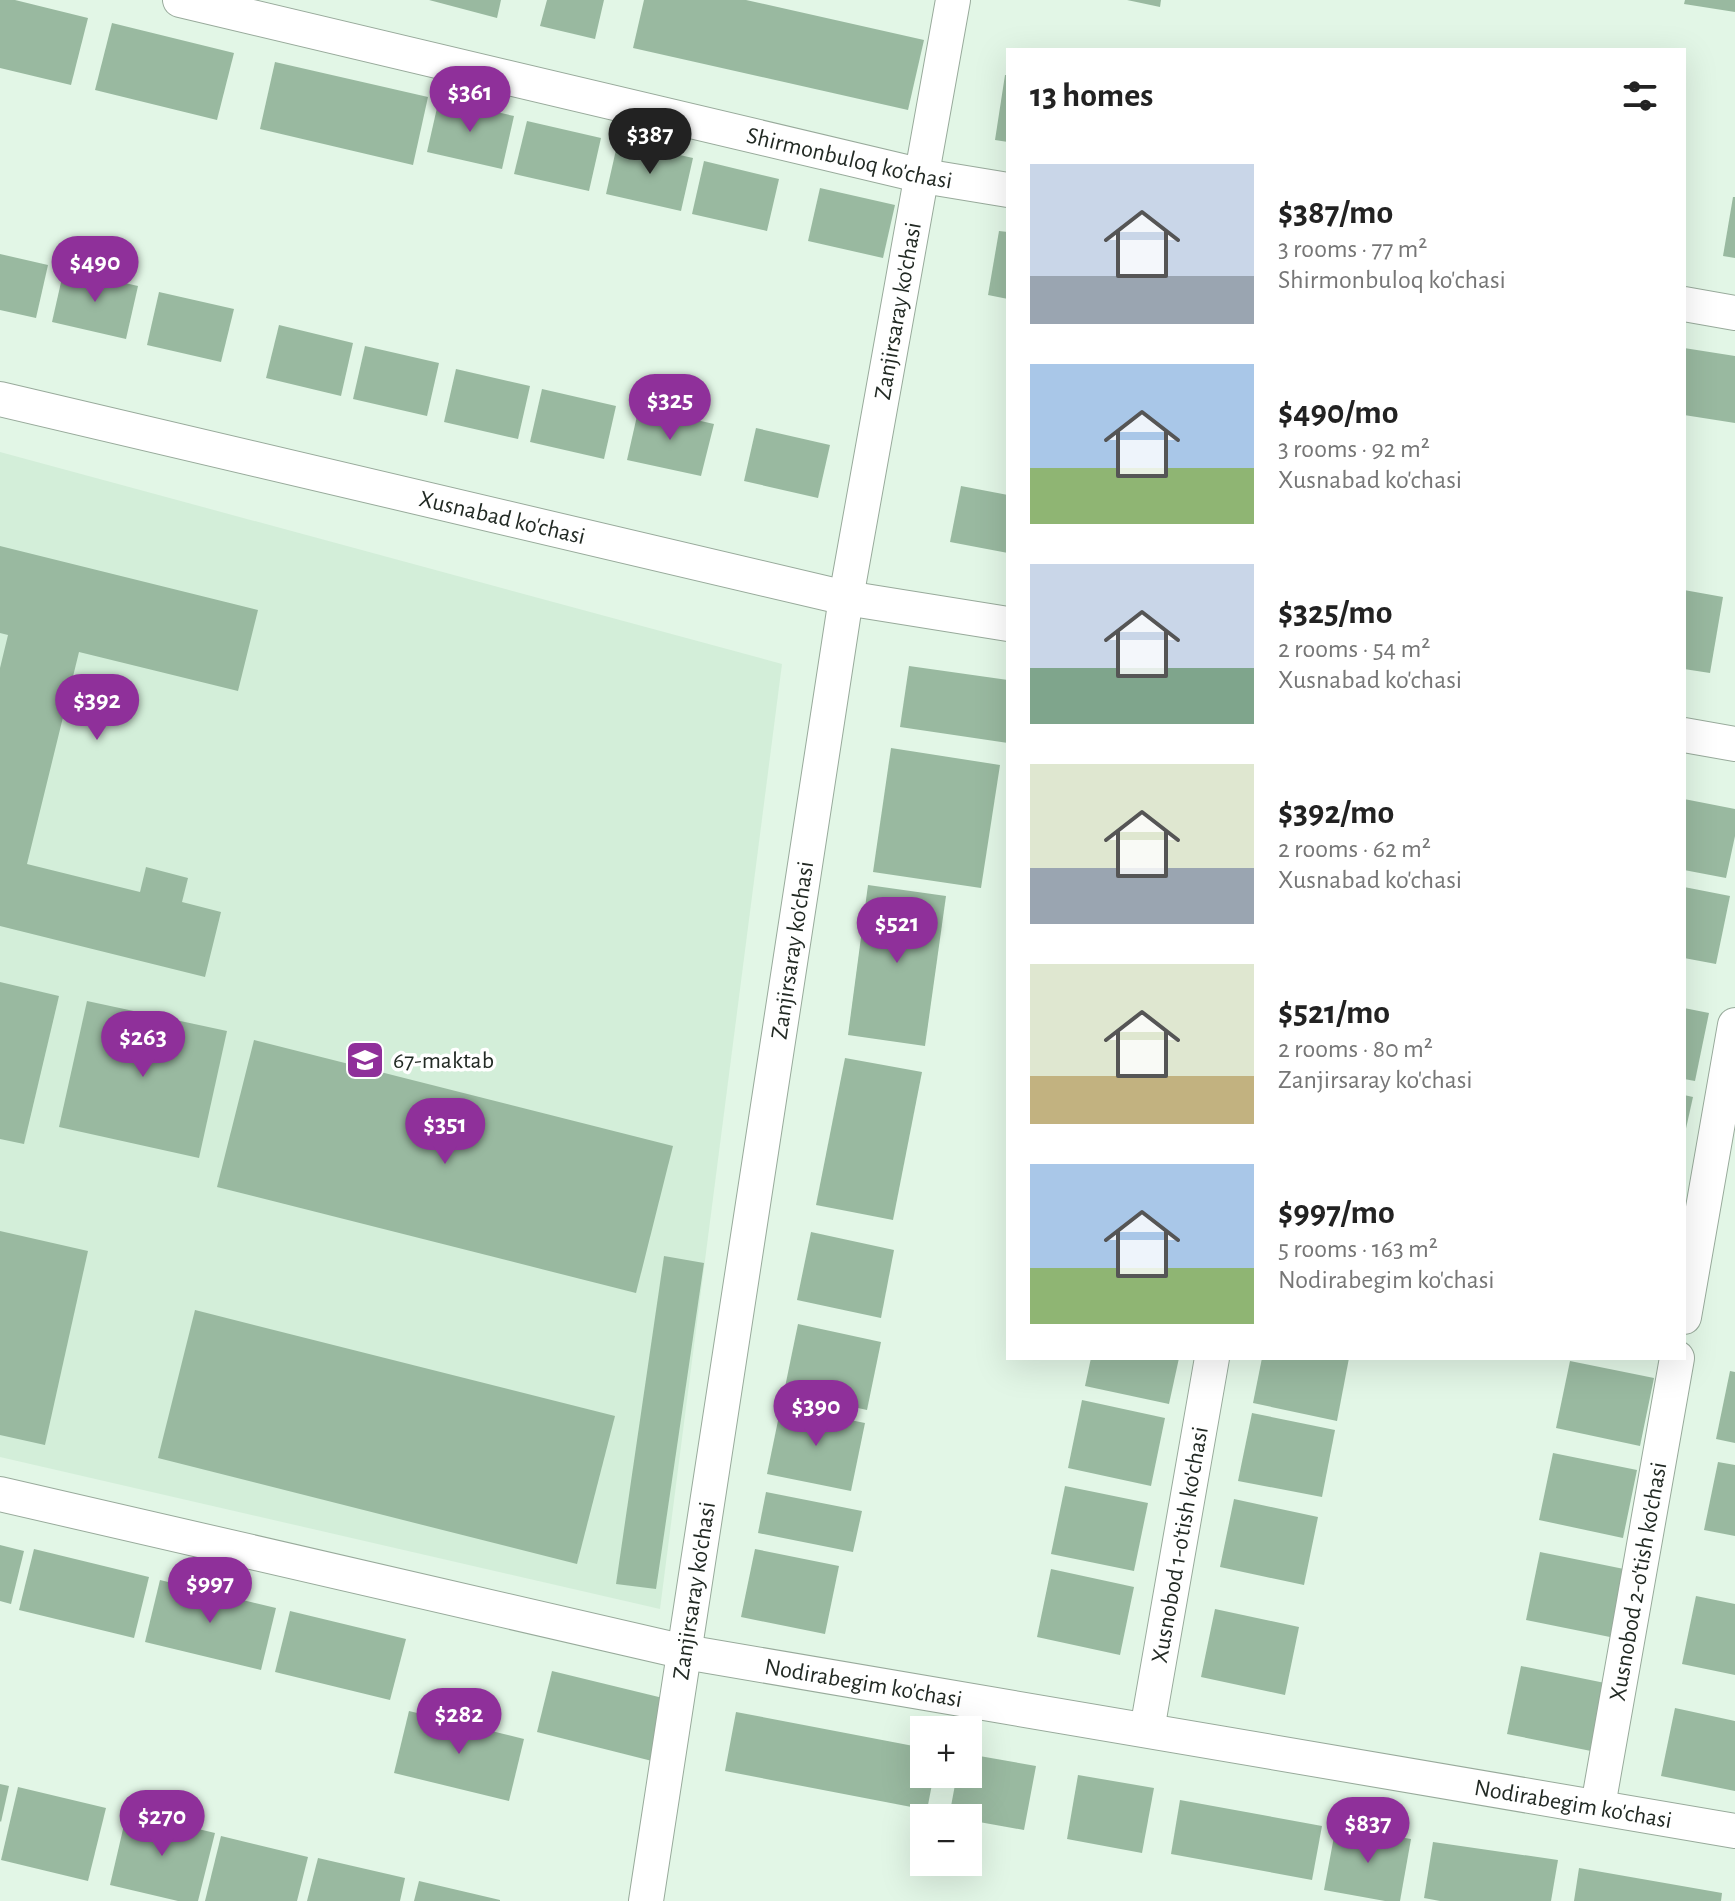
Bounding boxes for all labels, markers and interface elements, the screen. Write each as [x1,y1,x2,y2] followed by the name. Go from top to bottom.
[423,66,517,134] pin: $361
[1618,74,1662,118] icon: filters
[448,79,492,105] text: $361
[1030,79,1153,113] text: 13 homes
[603,108,697,176] pin: $387
[627,121,673,147] text: $387
[744,124,954,194] street label: Shirmonbuloq ko'chasi
[1094,196,1190,292] icon: home
[1278,196,1393,230] text: $387/mo
[871,220,926,402] street label: Zanjirsaray ko'chasi
[48,236,142,304] pin: $490
[1278,236,1427,262] text: 3 rooms · 77 m²
[70,249,120,275] text: $490
[1278,267,1506,293] text: Shirmonbuloq ko'chasi
[623,374,717,442] pin: $325
[647,387,693,413] text: $325
[1094,396,1190,492] icon: home
[1278,396,1398,430] text: $490/mo
[1278,436,1430,462] text: 3 rooms · 92 m²
[1278,467,1462,493] text: Xusnabad ko'chasi
[417,487,588,549] street label: Xusnabad ko'chasi
[1094,596,1190,692] icon: home
[1278,596,1393,630] text: $325/mo
[1278,636,1430,662] text: 2 rooms · 54 m²
[1278,667,1462,693] text: Xusnabad ko'chasi
[50,674,144,742] pin: $392
[73,687,121,713] text: $392
[1094,796,1190,892] icon: home
[1278,796,1394,830] text: $392/mo
[1278,836,1431,862] text: 2 rooms · 62 m²
[767,860,818,1041] street label: Zanjirsaray ko'chasi
[1278,867,1462,893] text: Xusnabad ko'chasi
[850,897,944,965] pin: $521
[875,910,919,936] text: $521
[1094,996,1190,1092] icon: home
[1278,996,1390,1030] text: $521/mo
[96,1011,190,1079] pin: $263
[119,1024,167,1050] text: $263
[1278,1036,1433,1062] text: 2 rooms · 80 m²
[344,1039,386,1081] school or university icon: 67-maktab
[393,1049,494,1073] place label: 67-maktab
[1278,1067,1473,1093] text: Zanjirsaray ko'chasi
[398,1098,492,1166] pin: $351
[423,1111,467,1137] text: $351
[1094,1196,1190,1292] icon: home
[1278,1196,1395,1230] text: $997/mo
[1278,1236,1438,1262] text: 5 rooms · 163 m²
[1278,1267,1495,1293] text: Nodirabegim ko'chasi
[769,1380,863,1448] pin: $390
[791,1393,841,1419] text: $390
[1148,1425,1213,1665] street label: Xusnobod 1-o'tish ko'chasi
[1606,1460,1671,1703] street label: Xusnobod 2-o'tish ko'chasi
[669,1500,720,1681] street label: Zanjirsaray ko'chasi
[163,1557,257,1625] pin: $997
[186,1570,234,1596] text: $997
[763,1655,964,1712] street label: Nodirabegim ko'chasi
[412,1688,506,1756] pin: $282
[434,1701,484,1727] text: $282
[910,1716,982,1876] map controls
[910,1716,982,1788] button: +
[1472,1776,1674,1833] street label: Nodirabegim ko'chasi
[115,1790,209,1858] pin: $270
[1321,1797,1415,1865] pin: $837
[138,1803,186,1829] text: $270
[910,1804,982,1876] button: −
[1345,1810,1391,1836] text: $837

